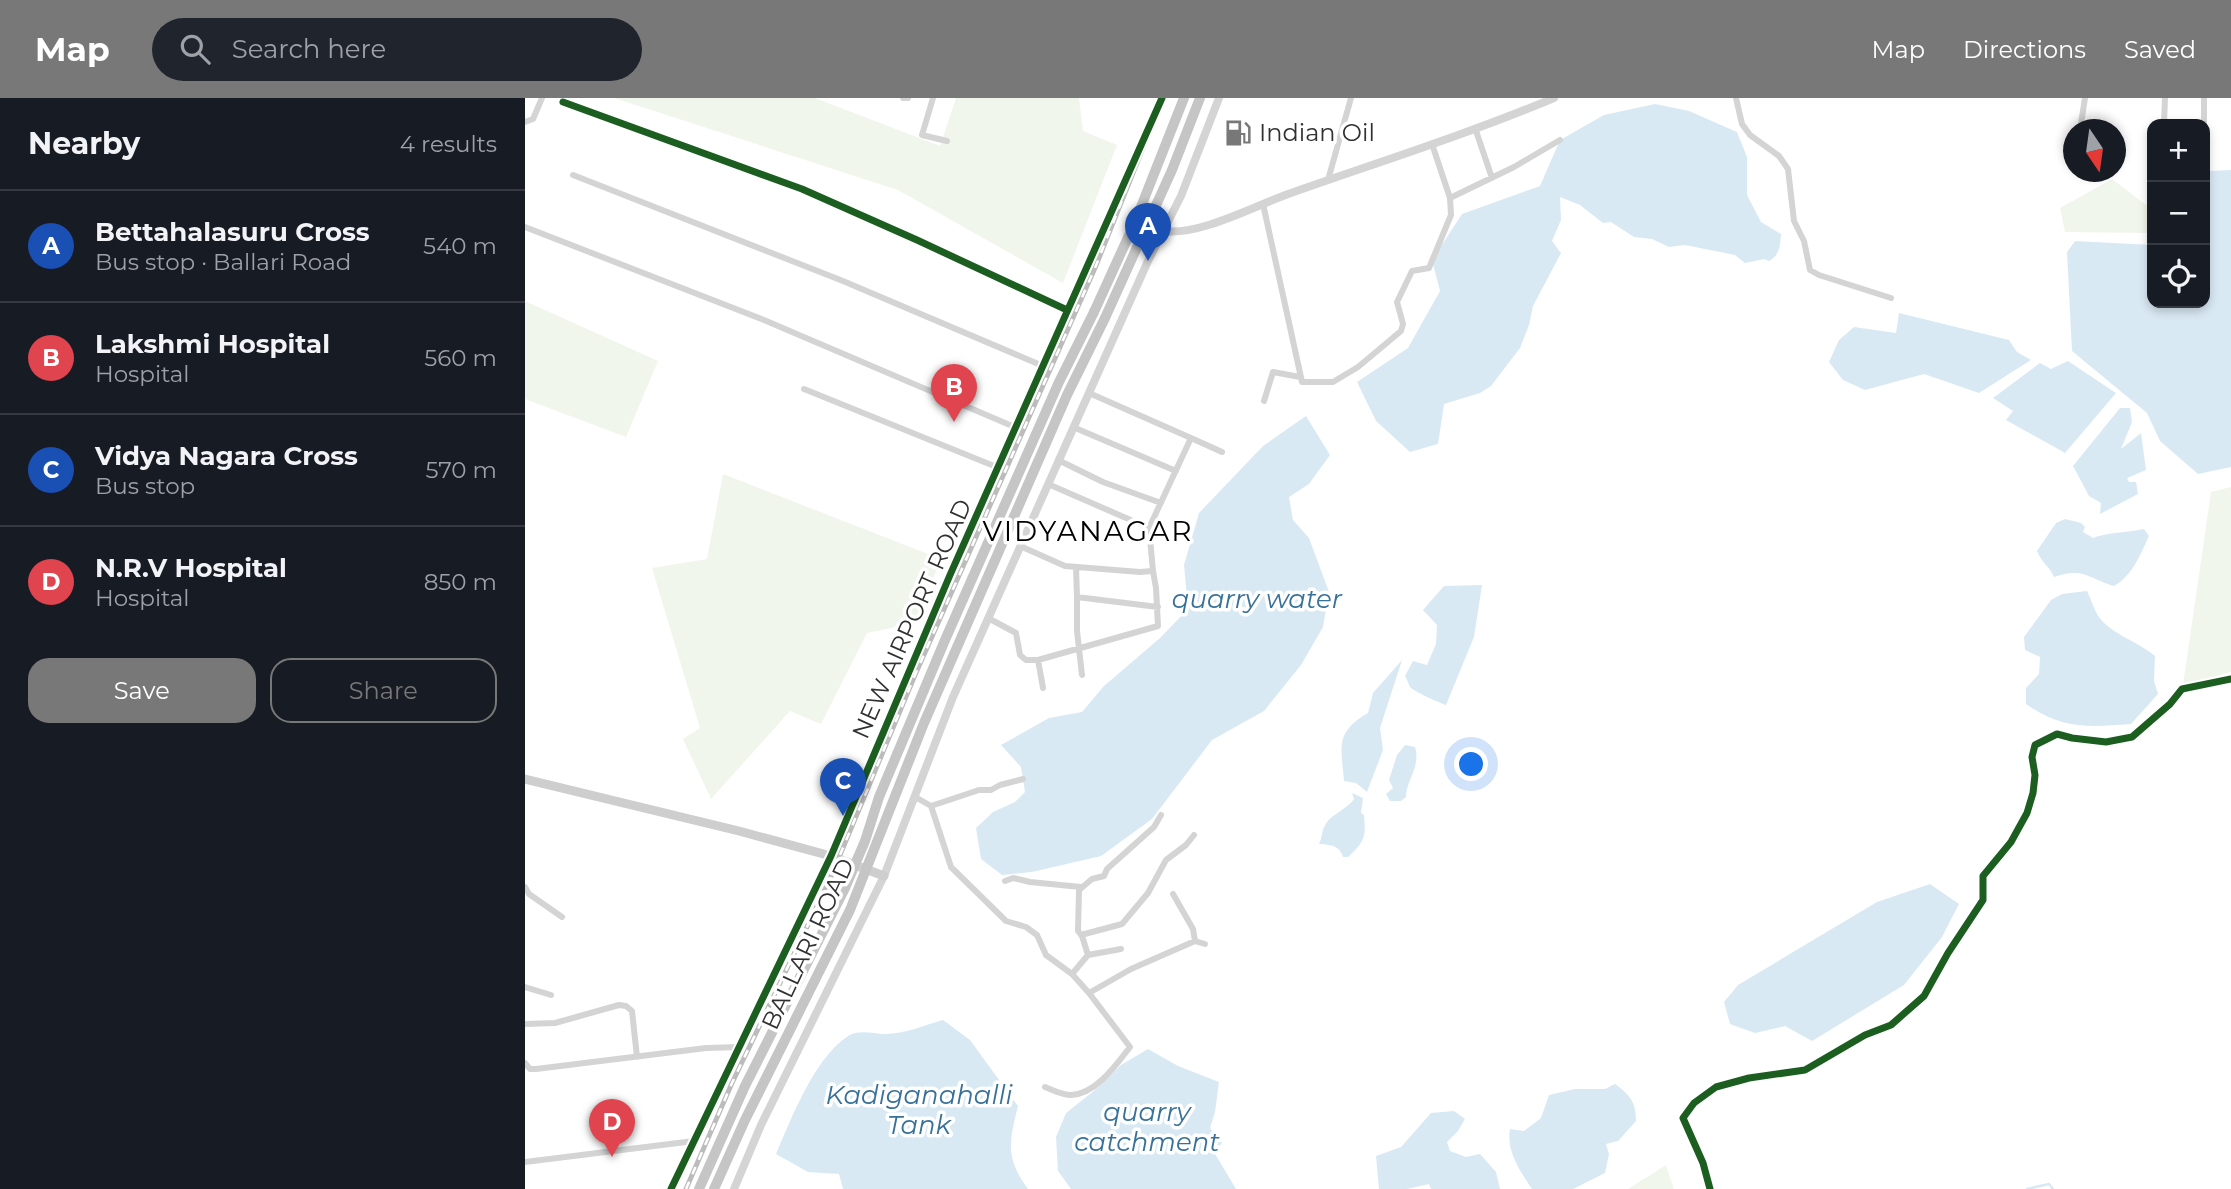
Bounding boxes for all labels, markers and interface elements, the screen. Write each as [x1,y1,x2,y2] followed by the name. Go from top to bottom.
[152,18,642,81] search box
[35,29,110,69] text: Map
[176,30,214,68] icon: search
[232,33,386,65] text: Search here
[1872,35,1925,64] text: Map
[1963,35,2086,64] text: Directions
[2124,35,2196,64] text: Saved
[1223,118,1253,148] fuel station icon: Indian Oil
[1259,118,1375,147] place label: Indian Oil
[2063,119,2126,182] north arrow
[2147,119,2210,308] map controls
[2147,119,2210,182] button: +
[28,125,140,162] text: Nearby
[400,130,497,158] text: 4 results
[2147,182,2210,245] button: −
[1125,203,1171,261] pin: A
[95,216,370,248] text: Bettahalasuru Cross
[42,232,60,260] text: A
[423,232,497,260] text: 540 m
[2147,245,2210,308] button: locate
[95,248,351,276] text: Bus stop · Ballari Road
[95,328,330,360] text: Lakshmi Hospital
[42,344,60,372] text: B
[424,344,497,372] text: 560 m
[95,360,190,388] text: Hospital
[931,364,977,422] pin: B
[95,440,358,472] text: Vidya Nagara Cross
[43,456,59,484] text: C
[426,456,497,484] text: 570 m
[95,472,195,500] text: Bus stop
[846,495,977,743] street label: NEW AIRPORT ROAD
[983,514,1193,548] district label: VIDYANAGAR
[95,552,287,584] text: N.R.V Hospital
[42,568,61,596] text: D
[424,568,497,596] text: 850 m
[1172,583,1343,615] water label: quarry water
[95,584,190,612] text: Hospital
[28,658,256,723] button: Save
[270,658,497,723] button: Share
[1454,747,1488,781] your location
[820,758,866,816] pin: C
[755,853,860,1034] street label: BALLARI ROAD
[826,1079,1013,1141] water label: Kadiganahalli Tank
[1074,1096,1220,1158] water label: quarry catchment
[589,1099,635,1157] pin: D

